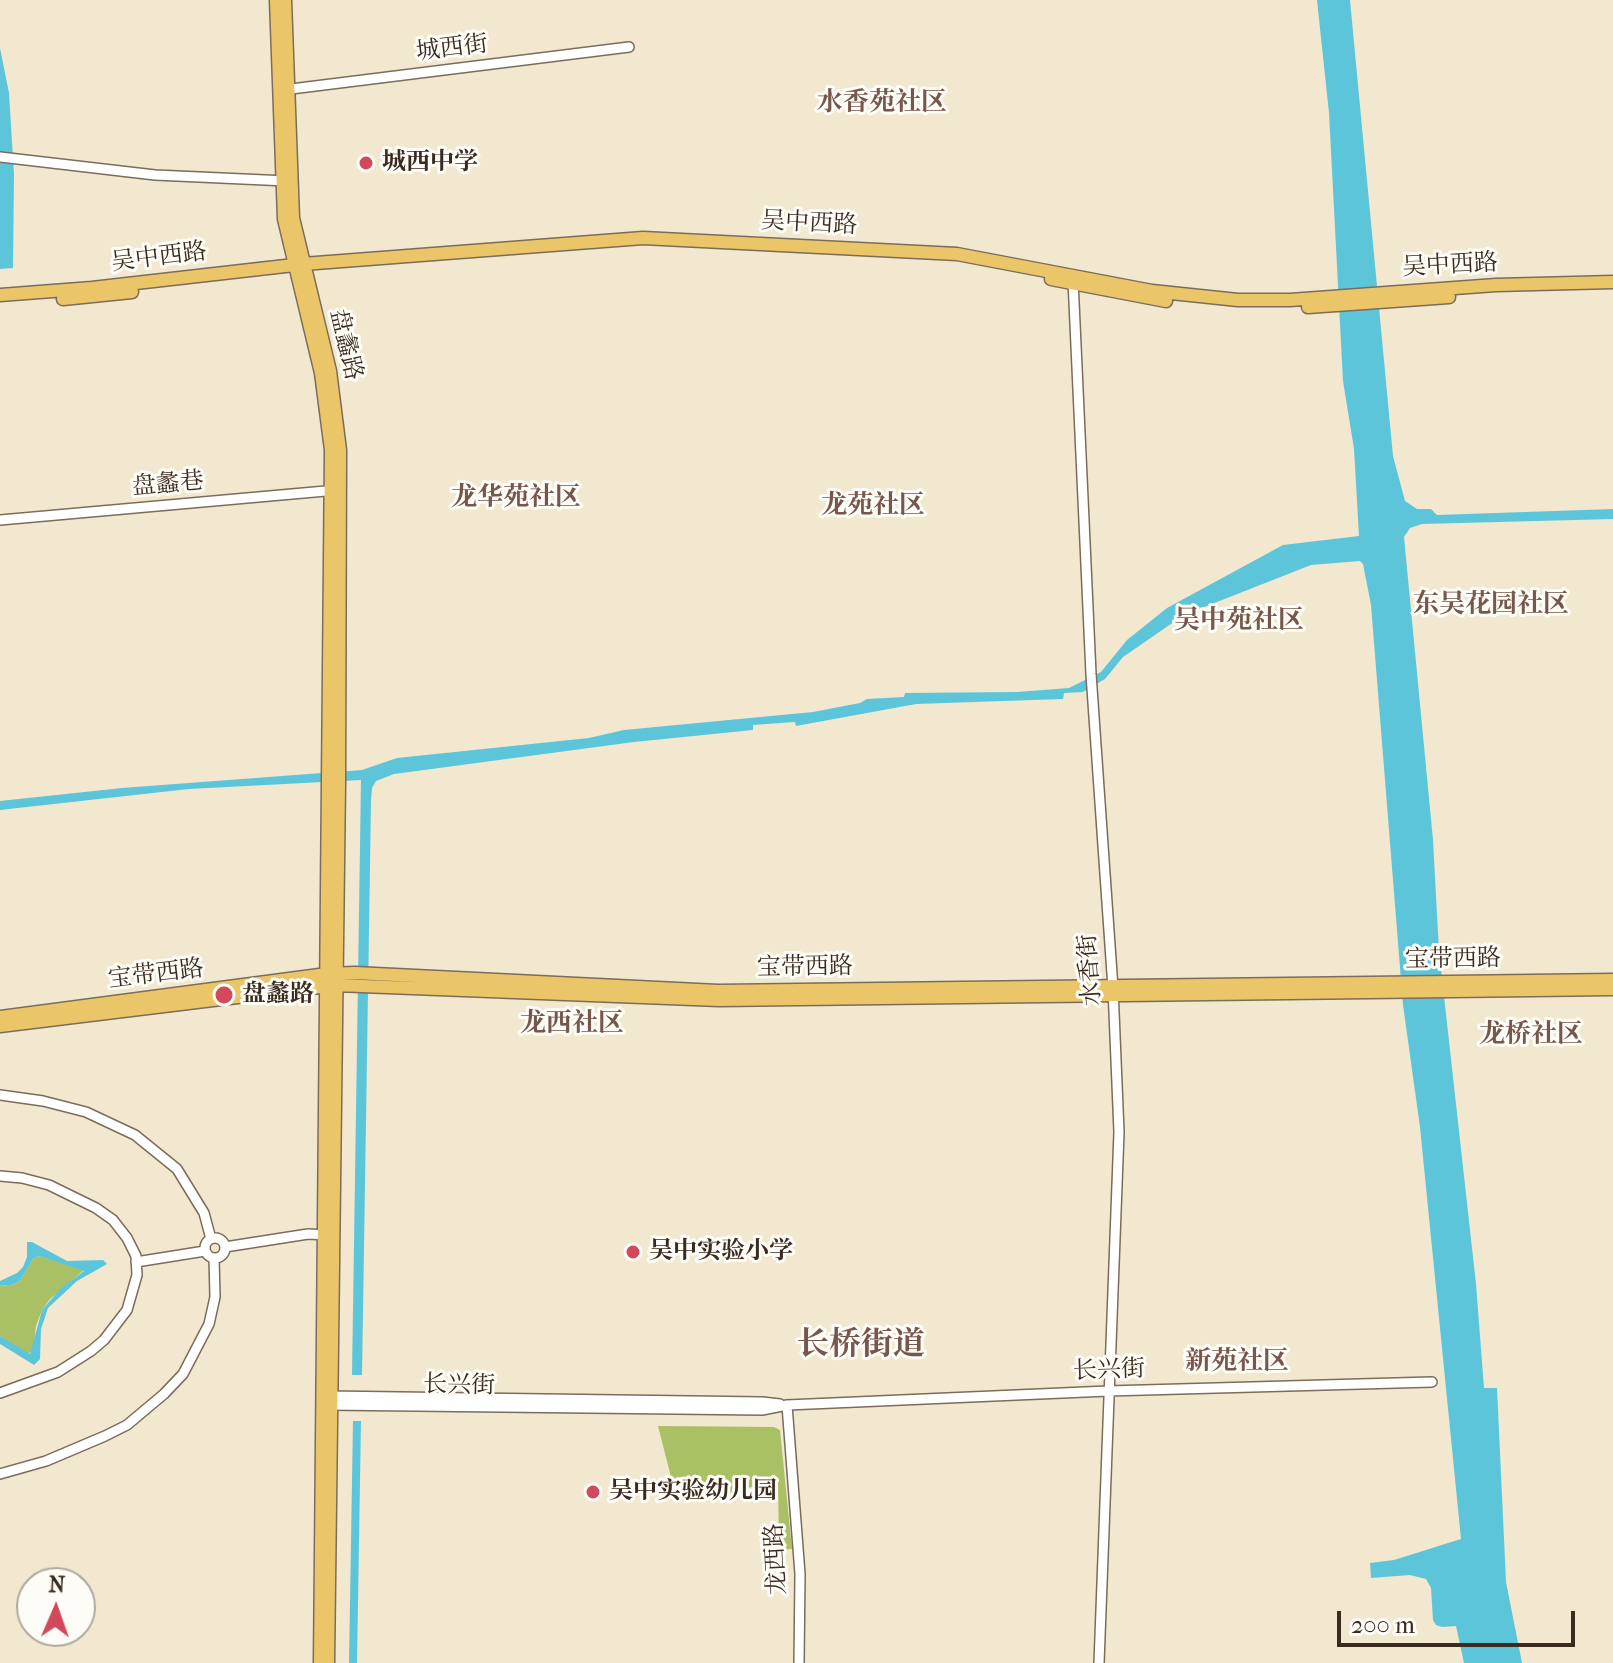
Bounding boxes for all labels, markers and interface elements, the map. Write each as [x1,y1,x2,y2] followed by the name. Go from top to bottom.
[415,30,489,68] street label: 城西街
[817,88,947,120] district label: 水香苑社区
[382,149,478,177] place label: 城西中学
[357,154,375,172] marker: 城西中学
[760,207,858,241] street label: 吴中西路
[110,238,208,278] street label: 吴中西路
[1401,249,1499,283] street label: 吴中西路
[323,307,367,383] street label: 盘蠡路
[131,468,205,502] street label: 盘蠡巷
[451,483,581,515] district label: 龙华苑社区
[821,491,925,523] district label: 龙苑社区
[1413,590,1569,622] district label: 东吴花园社区
[1174,606,1304,638] district label: 吴中苑社区
[1074,933,1108,1007] street label: 水香街
[1405,945,1501,975] street label: 宝带西路
[757,953,853,983] street label: 宝带西路
[107,955,205,995] street label: 宝带西路
[242,981,314,1009] place label: 盘蠡路
[213,984,235,1006] marker: 盘蠡路
[520,1009,624,1041] district label: 龙西社区
[1479,1020,1583,1052] district label: 龙桥社区
[649,1238,793,1266] place label: 吴中实验小学
[624,1243,642,1261] marker: 吴中实验小学
[797,1327,925,1365] district label: 长桥街道
[1185,1347,1289,1379] district label: 新苑社区
[1073,1355,1145,1387] street label: 长兴街
[423,1371,495,1401] street label: 长兴街
[609,1478,777,1506] place label: 吴中实验幼儿园
[584,1483,602,1501] marker: 吴中实验幼儿园
[761,1522,793,1596] street label: 龙西路
[16,1567,96,1647] north arrow
[48,1572,66,1598] text: N
[1341,1595,1579,1645] scale bar
[1351,1611,1415,1639] text: 200 m

